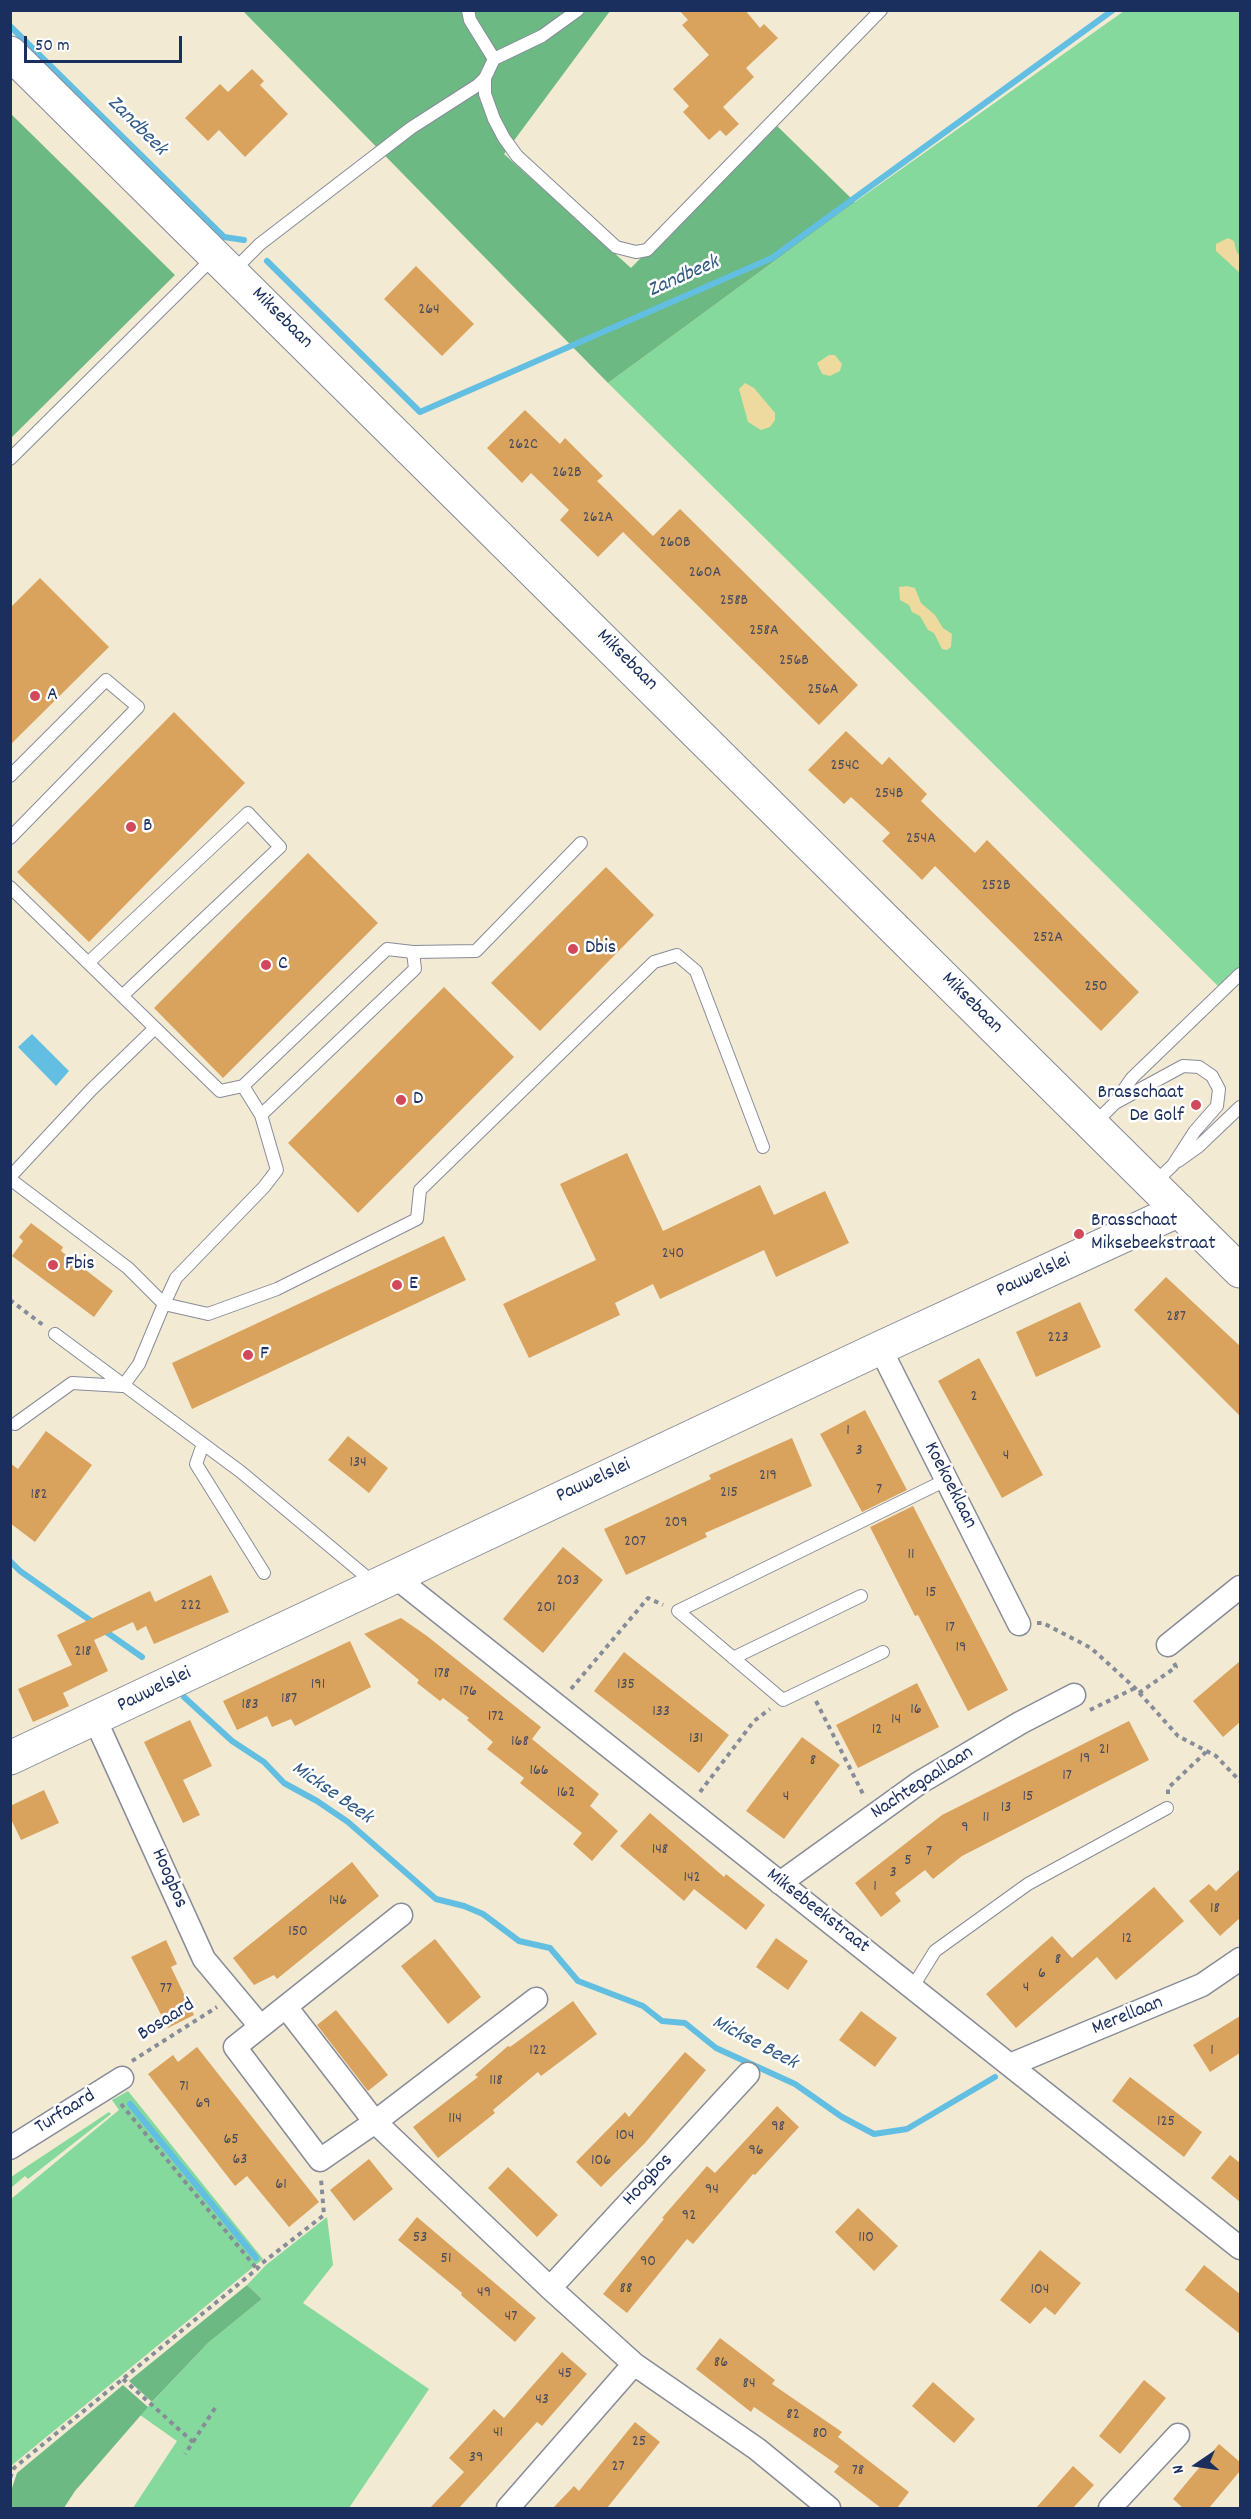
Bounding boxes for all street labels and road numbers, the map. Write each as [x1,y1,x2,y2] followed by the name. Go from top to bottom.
[245,283,317,355] street label: Miksebaan
[590,625,662,697] street label: Miksebaan
[935,968,1007,1040] street label: Miksebaan
[993,1249,1075,1305] street label: Pauwelslei
[917,1439,981,1533] street label: Koekoeklaan
[553,1454,635,1510] street label: Pauwelslei
[114,1663,196,1719] street label: Pauwelslei
[867,1742,979,1826] street label: Nachtegaallaan
[144,1845,192,1913] street label: Hoogbos
[761,1864,873,1960] street label: Miksebeekstraat
[1089,1992,1167,2042] street label: Merellaan
[134,1994,200,2048] street label: Bosaard
[31,2085,101,2141] street label: Turfaard
[619,2150,679,2212] street label: Hoogbos

